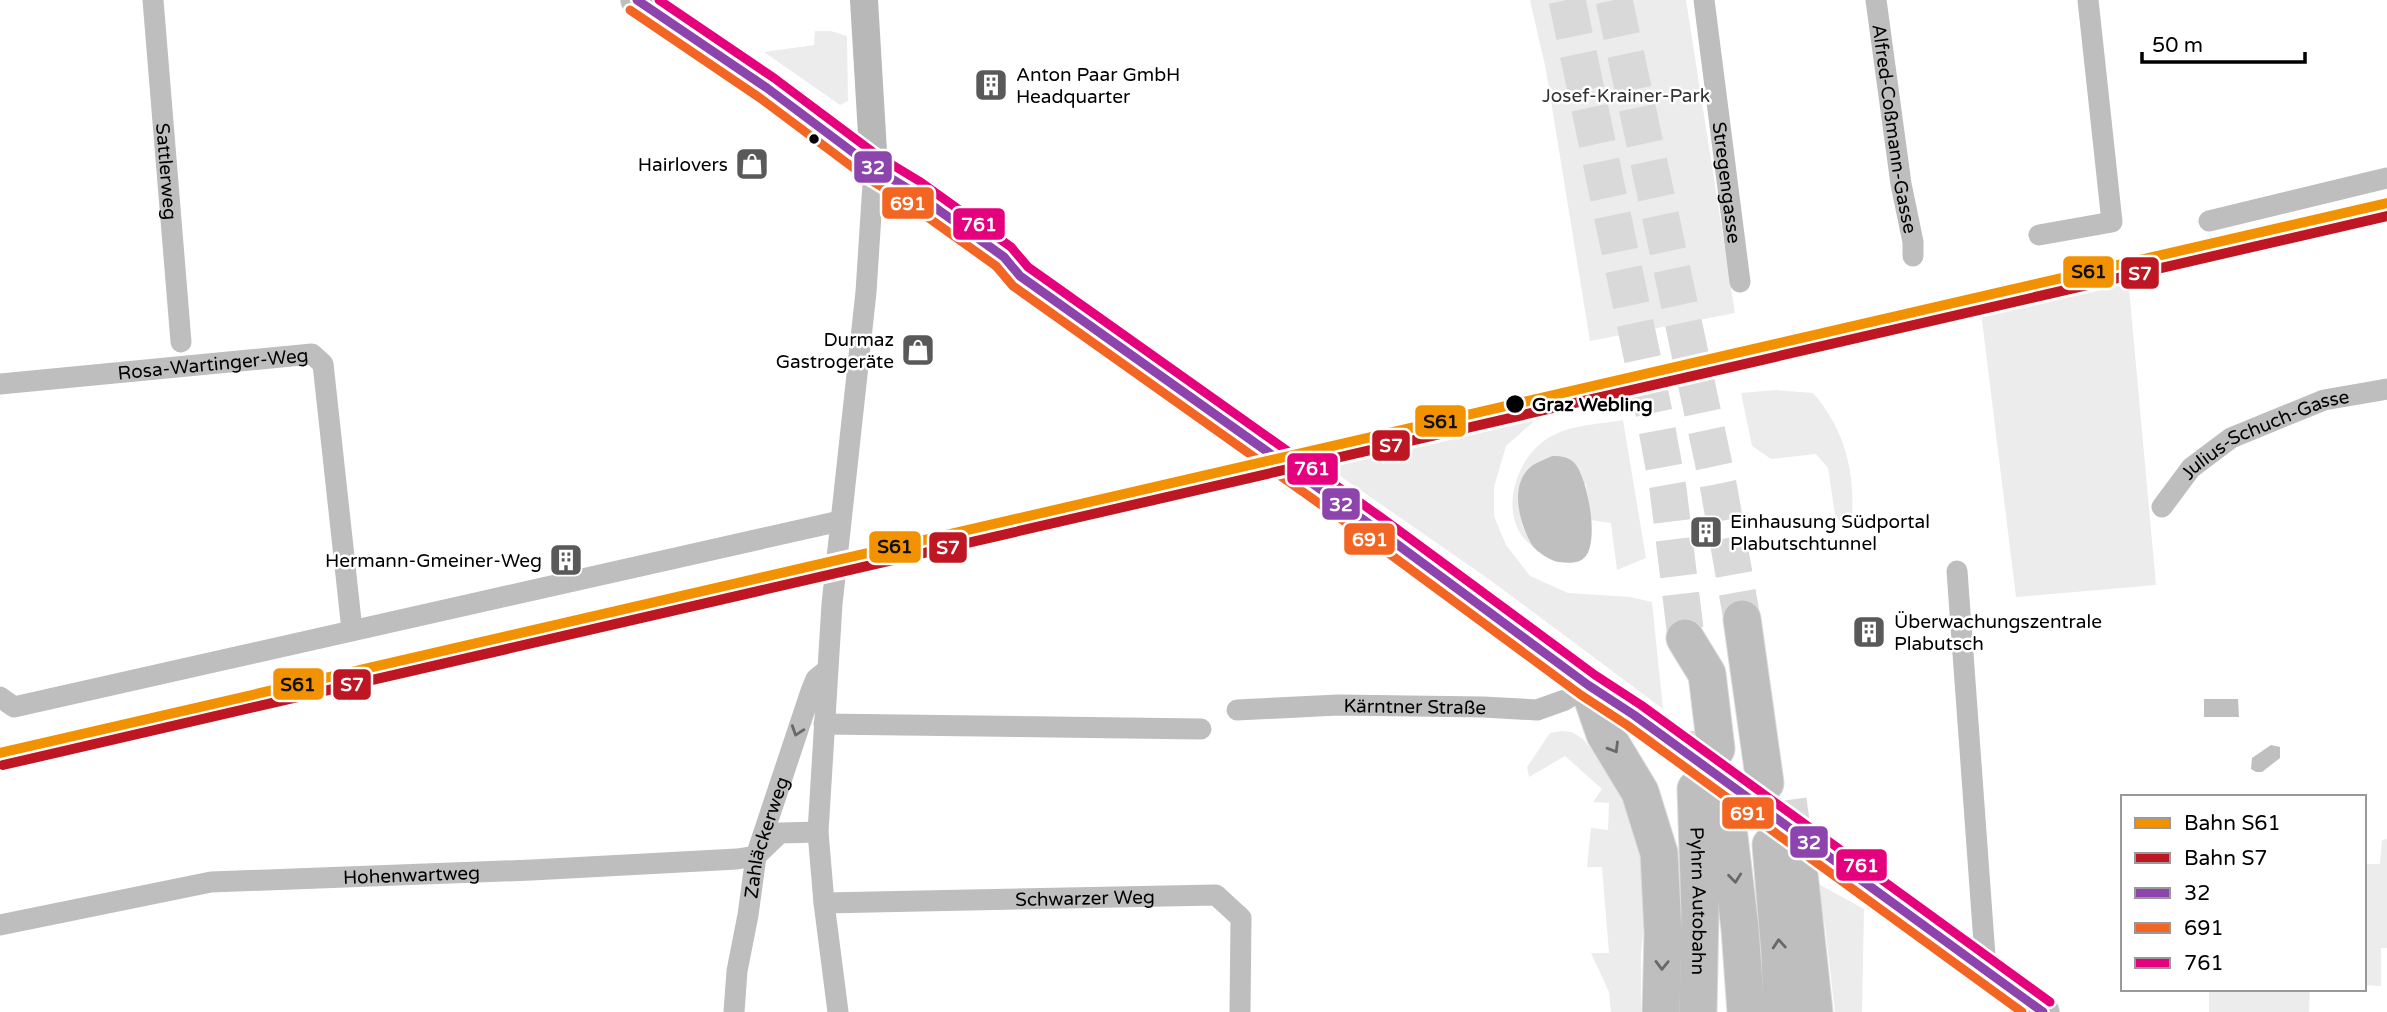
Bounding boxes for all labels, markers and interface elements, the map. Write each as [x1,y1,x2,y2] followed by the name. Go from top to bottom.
[2142,21,2305,65] scale bar
[1867,23,1921,236] street label: Alfred-Coßmann-Gasse
[2152,33,2203,58] text: 50 m
[1016,64,1180,108] place label: Anton Paar GmbH Headquarter
[972,66,1010,104] building icon: Anton Paar GmbH Headquarter
[1542,85,1710,107] park label: Josef-Krainer-Park
[1708,121,1745,245] street label: Stregengasse
[151,122,181,221] street label: Sattlerweg
[807,132,821,146] unlabelled marker
[733,145,771,183] shop icon: Hairlovers
[853,150,893,184] line badge: 32
[638,154,728,176] place label: Hairlovers
[861,157,885,179] text: 32
[881,186,935,220] line badge: 691
[890,193,926,215] text: 691
[952,207,1006,241] line badge: 761
[961,214,997,236] text: 761
[2062,255,2115,289] line badge: S61
[2120,256,2160,290] line badge: S7
[2071,261,2107,283] text: S61
[2128,263,2152,285] text: S7
[776,329,894,373] place label: Durmaz Gastrogeräte
[899,331,937,369] shop icon: Durmaz Gastrogeräte
[117,344,310,385] street label: Rosa-Wartinger-Weg
[2176,386,2351,484] street label: Julius-Schuch-Gasse
[1504,393,1526,415] marker: Graz Webling
[1532,394,1653,417] place label: Graz Webling
[1414,404,1467,438] line badge: S61
[1423,411,1459,433] text: S61
[1371,429,1411,462] line badge: S7
[1379,435,1403,457] text: S7
[1286,452,1339,486] line badge: 761
[1294,458,1330,480] text: 761
[1321,487,1361,521] line badge: 32
[1329,494,1353,516] text: 32
[1730,511,1930,555] place label: Einhausung Südportal Plabutschtunnel
[1687,513,1725,551] building icon: Einhausung Südportal Plabutschtunnel
[1343,522,1396,556] line badge: 691
[1352,529,1388,551] text: 691
[868,530,922,564] line badge: S61
[928,531,968,564] line badge: S7
[877,536,913,558] text: S61
[936,537,960,559] text: S7
[547,541,585,579] building icon: Hermann-Gmeiner-Weg
[325,550,542,572] place label: Hermann-Gmeiner-Weg
[1894,611,2102,655] place label: Überwachungszentrale Plabutsch
[1850,613,1888,651] building icon: Überwachungszentrale Plabutsch
[272,667,325,701] line badge: S61
[332,668,372,701] line badge: S7
[280,674,316,696] text: S61
[340,674,364,696] text: S7
[1343,695,1486,719] street label: Kärntner Straße
[791,725,805,737] one-way arrow
[1605,741,1618,754] one-way arrow
[740,774,794,900] street label: Zahläckerweg
[2121,795,2366,991] legend
[1721,796,1775,830] line badge: 691
[1730,803,1766,825] text: 691
[2184,811,2281,836] text: Bahn S61
[1789,825,1829,859] line badge: 32
[1685,826,1710,975] street label: Pyhrn Autobahn
[1797,832,1821,854] text: 32
[2184,846,2268,871] text: Bahn S7
[1835,848,1888,882] line badge: 761
[1843,855,1879,877] text: 761
[343,862,481,889] street label: Hohenwartweg
[1727,872,1742,884] one-way arrow
[2184,881,2210,906] text: 32
[1015,886,1155,911] street label: Schwarzer Weg
[2184,916,2224,941] text: 691
[1772,938,1787,949] one-way arrow
[2184,951,2224,976] text: 761
[1654,960,1669,971] one-way arrow

